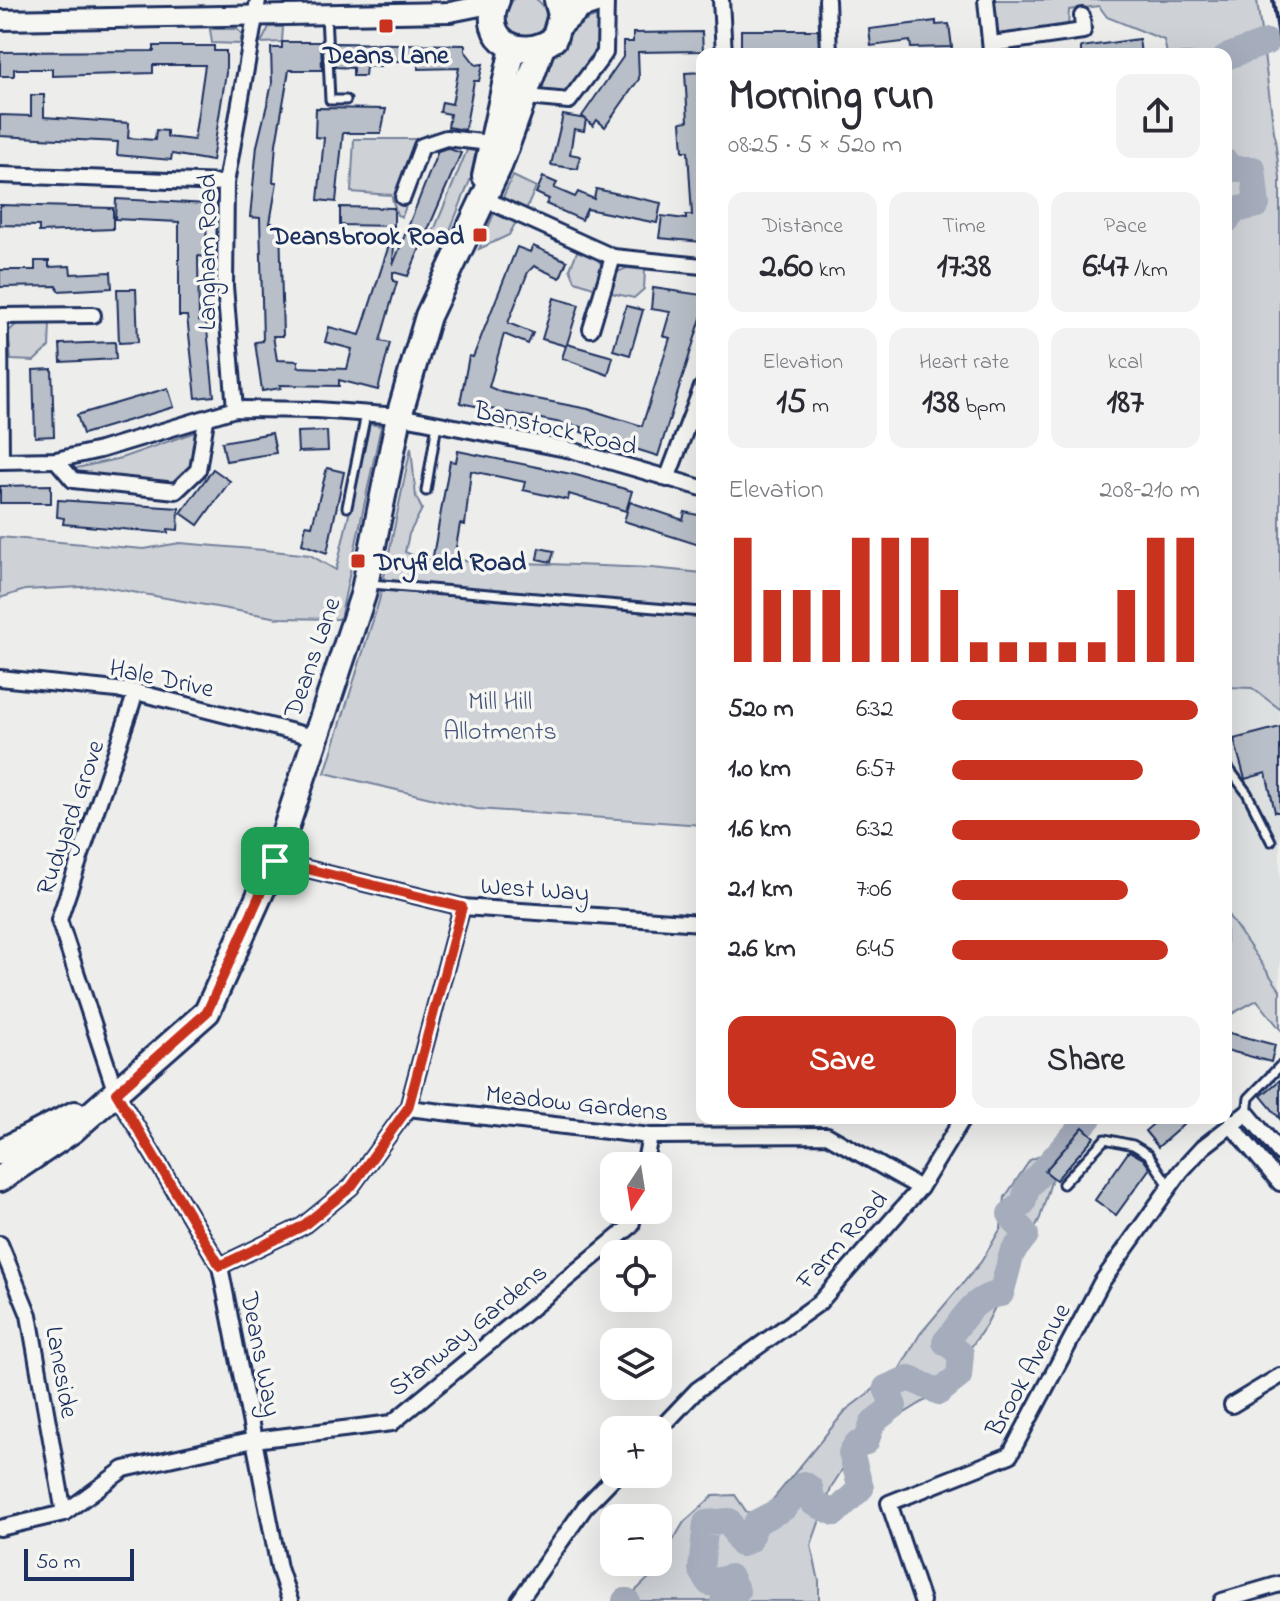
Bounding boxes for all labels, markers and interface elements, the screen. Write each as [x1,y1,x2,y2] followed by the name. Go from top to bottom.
[377,17,395,35] marker: Deans Lane
[322,38,450,76] place label: Deans Lane
[728,65,934,129] text: Morning run
[1116,74,1200,158] button: share
[728,127,902,165] text: 08:25 · 5 × 520 m
[190,173,228,330] street label: Langham Road
[762,211,843,243] text: Distance
[942,211,986,243] text: Time
[1104,211,1147,243] text: Pace
[270,219,464,257] place label: Deansbrook Road
[471,226,489,244] marker: Deansbrook Road
[760,243,813,293] text: 2.60
[937,243,991,293] text: 17:38
[1083,243,1129,293] text: 6:47
[813,255,846,287] text: km
[1129,255,1168,287] text: /km
[762,347,843,379] text: Elevation
[919,347,1009,379] text: Heart rate
[1108,347,1143,379] text: kcal
[776,379,807,429] text: 15
[922,379,960,429] text: 138
[1107,379,1144,429] text: 187
[807,391,829,423] text: m
[960,391,1006,423] text: bpm
[469,393,641,467] street label: Banstock Road
[728,472,824,510] text: Elevation
[1100,472,1200,510] text: 208–210 m
[373,545,526,583] place label: Dryfield Road
[349,552,367,570] marker: Dryfield Road
[275,592,352,724] street label: Deans Lane
[106,650,217,710] street label: Hale Drive
[443,684,557,752] park label: Mill Hill Allotments
[728,691,794,729] text: 520 m
[856,691,893,729] text: 6:32
[28,735,116,901] street label: Rudyard Grove
[728,751,791,789] text: 1.0 km
[856,751,895,789] text: 6:57
[728,811,791,849] text: 1.6 km
[856,811,893,849] text: 6:32
[241,827,309,895] pin
[253,839,297,883] icon: arrive
[479,868,590,914] street label: West Way
[728,871,793,909] text: 2.1 km
[856,871,892,909] text: 7:06
[728,931,796,969] text: 2.6 km
[856,931,895,969] text: 6:45
[728,1016,956,1108] button: Save
[972,1016,1200,1108] button: Share
[483,1076,670,1133] street label: Meadow Gardens
[600,1152,672,1224] north arrow
[600,1152,672,1576] map controls
[788,1183,898,1300] street label: Farm Road
[600,1240,672,1312] button: locate
[381,1255,557,1407] street label: Stanway Gardens
[228,1288,290,1420] street label: Deans Way
[977,1296,1082,1445] street label: Brook Avenue
[33,1324,87,1422] street label: Laneside
[600,1328,672,1400] button: layers
[600,1416,672,1488] button: +
[600,1504,672,1576] button: −
[24,1545,134,1581] scale bar
[36,1547,81,1579] text: 50 m

